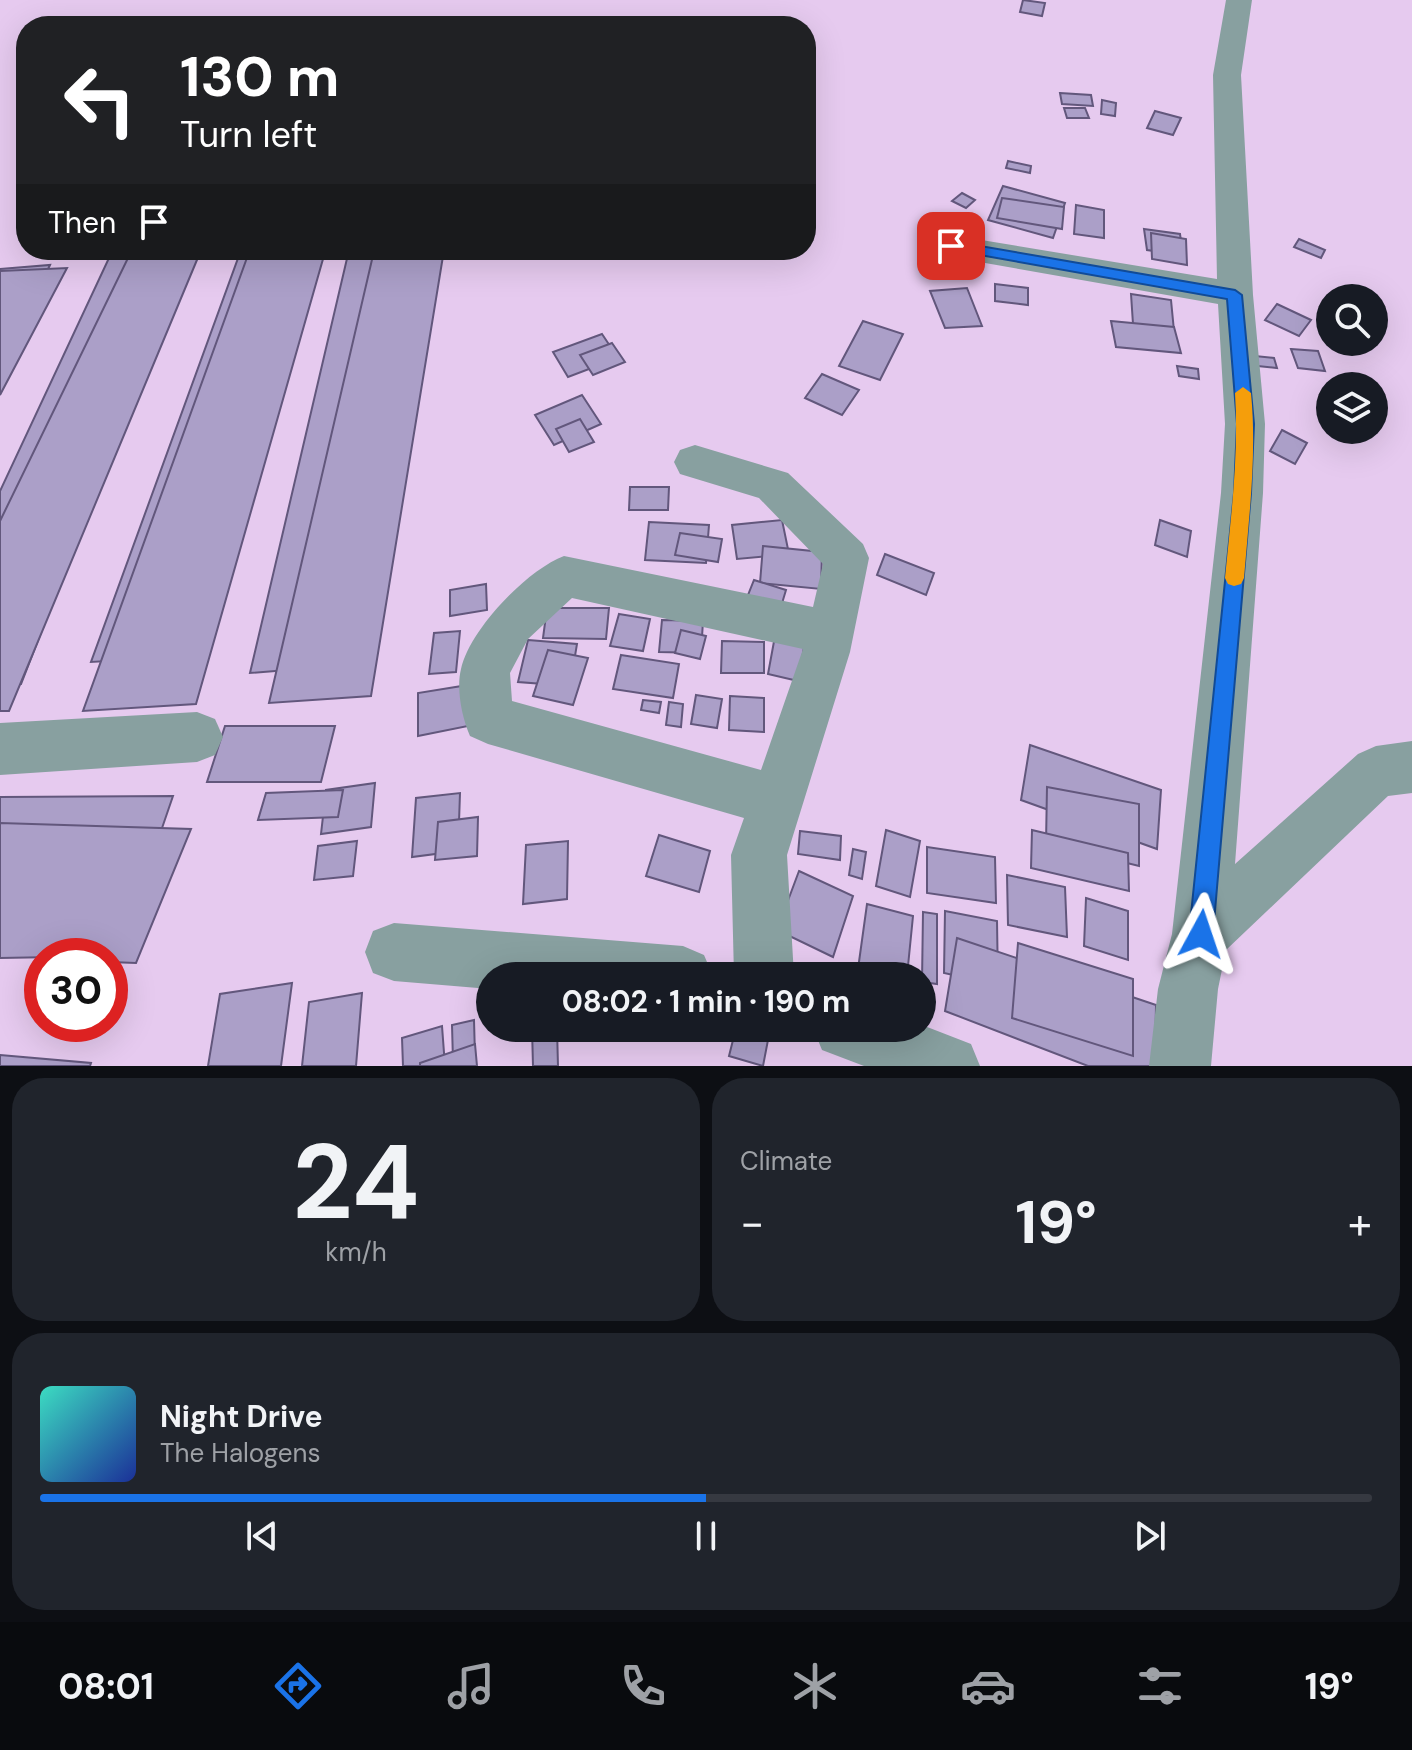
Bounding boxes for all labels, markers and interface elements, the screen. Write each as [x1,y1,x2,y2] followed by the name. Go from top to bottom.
[180,40,339,113] text: 130 m
[48,48,152,152] icon: left
[180,111,317,158] text: Turn left
[132,200,176,244] icon: arrive
[48,203,116,242] text: Then
[917,212,985,280] pin
[929,224,973,268] icon: arrive
[1316,284,1388,444] map controls
[1316,284,1388,356] button: search
[1316,372,1388,444] button: layers
[1159,892,1243,976] position arrow
[24,938,128,1042] speed limit sign: 30
[562,982,850,1021] text: 08:02 · 1 min · 190 m
[293,1115,419,1250] text: 24
[740,1144,832,1178] text: Climate
[1015,1183,1097,1262] text: 19°
[740,1194,764,1252] text: −
[1348,1194,1372,1252] text: +
[325,1235,387,1269] text: km/h
[160,1397,323,1436] text: Night Drive
[160,1436,320,1470] text: The Halogens
[240,1514,284,1558] icon: previous
[684,1514,728,1558] icon: pause
[1128,1514,1172,1558] icon: next
[270,1658,326,1714] icon: directions
[443,1658,499,1714] icon: music
[615,1658,671,1714] icon: phone
[787,1658,843,1714] icon: climate
[960,1658,1016,1714] icon: car
[1132,1658,1188,1714] icon: filters
[58,1663,154,1710] text: 08:01
[1305,1663,1354,1710] text: 19°

